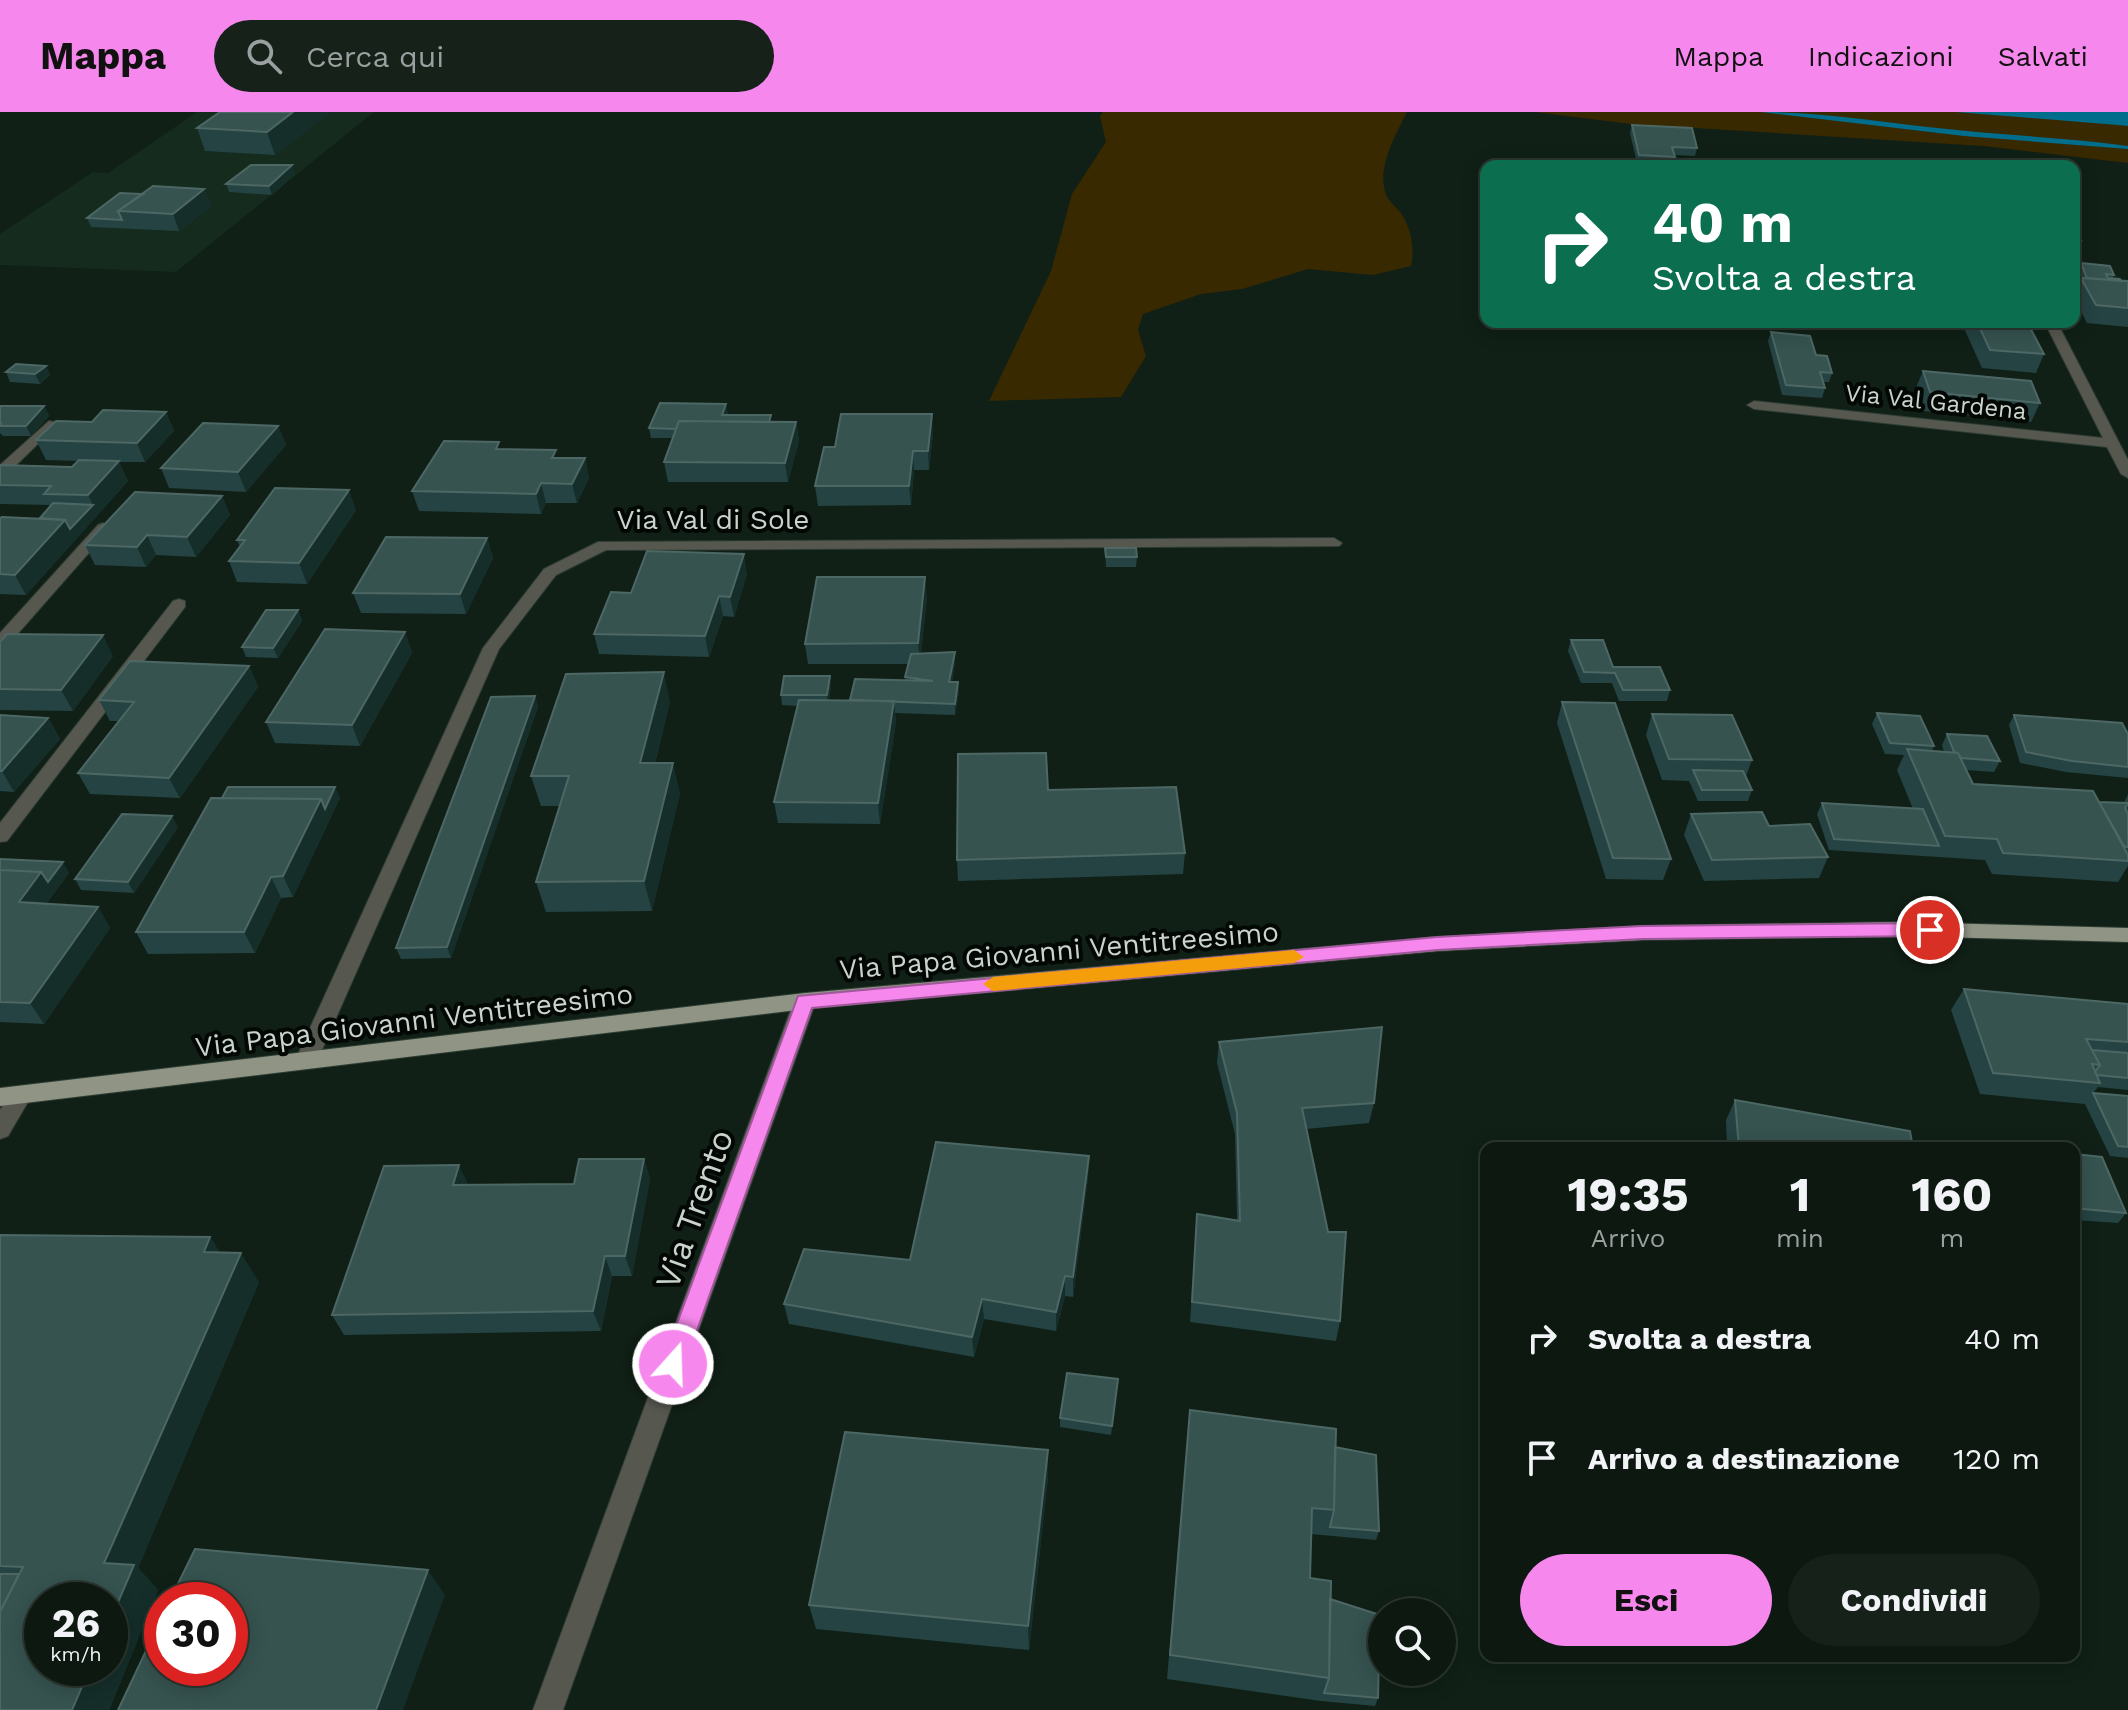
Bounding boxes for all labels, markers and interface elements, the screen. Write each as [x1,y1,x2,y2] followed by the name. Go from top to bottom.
[214,20,774,92] search box
[40,34,166,78] text: Mappa
[242,34,286,78] icon: search
[306,39,444,74] text: Cerca qui
[1673,40,1764,73] text: Mappa
[1808,40,1954,73] text: Indicazioni
[1998,40,2088,73] text: Salvati
[1652,190,1793,256] text: 40 m
[1520,192,1624,296] icon: right
[1652,257,1916,299] text: Svolta a destra
[1844,379,2028,425] street label: Via Val Gardena
[617,503,809,536] street label: Via Val di Sole
[1896,896,1964,964] pin
[1908,908,1952,952] icon: arrive
[838,915,1280,986] street label: Via Papa Giovanni Ventitreesimo
[193,977,635,1064] street label: Via Papa Giovanni Ventitreesimo
[647,1124,741,1294] street label: Via Trento
[1567,1166,1689,1223] text: 19:35
[1790,1166,1810,1223] text: 1
[1911,1166,1993,1223] text: 160
[1591,1223,1665,1253] text: Arrivo
[1776,1223,1824,1253] text: min
[1940,1223,1964,1253] text: m
[1520,1316,1564,1360] icon: right
[1588,1321,1811,1356] text: Svolta a destra
[1964,1321,2040,1356] text: 40 m
[631,1322,715,1406] position arrow
[1520,1436,1564,1480] icon: arrive
[1588,1441,1900,1476] text: Arrivo a destinazione
[1953,1441,2040,1476] text: 120 m
[1520,1554,1772,1646] button: Esci
[1788,1554,2040,1646] button: Condividi
[144,1582,248,1686] speed limit sign: 30
[1368,1598,1456,1686] map controls
[1368,1598,1456,1686] button: search
[52,1600,100,1647] text: 26
[50,1642,102,1666] text: km/h

